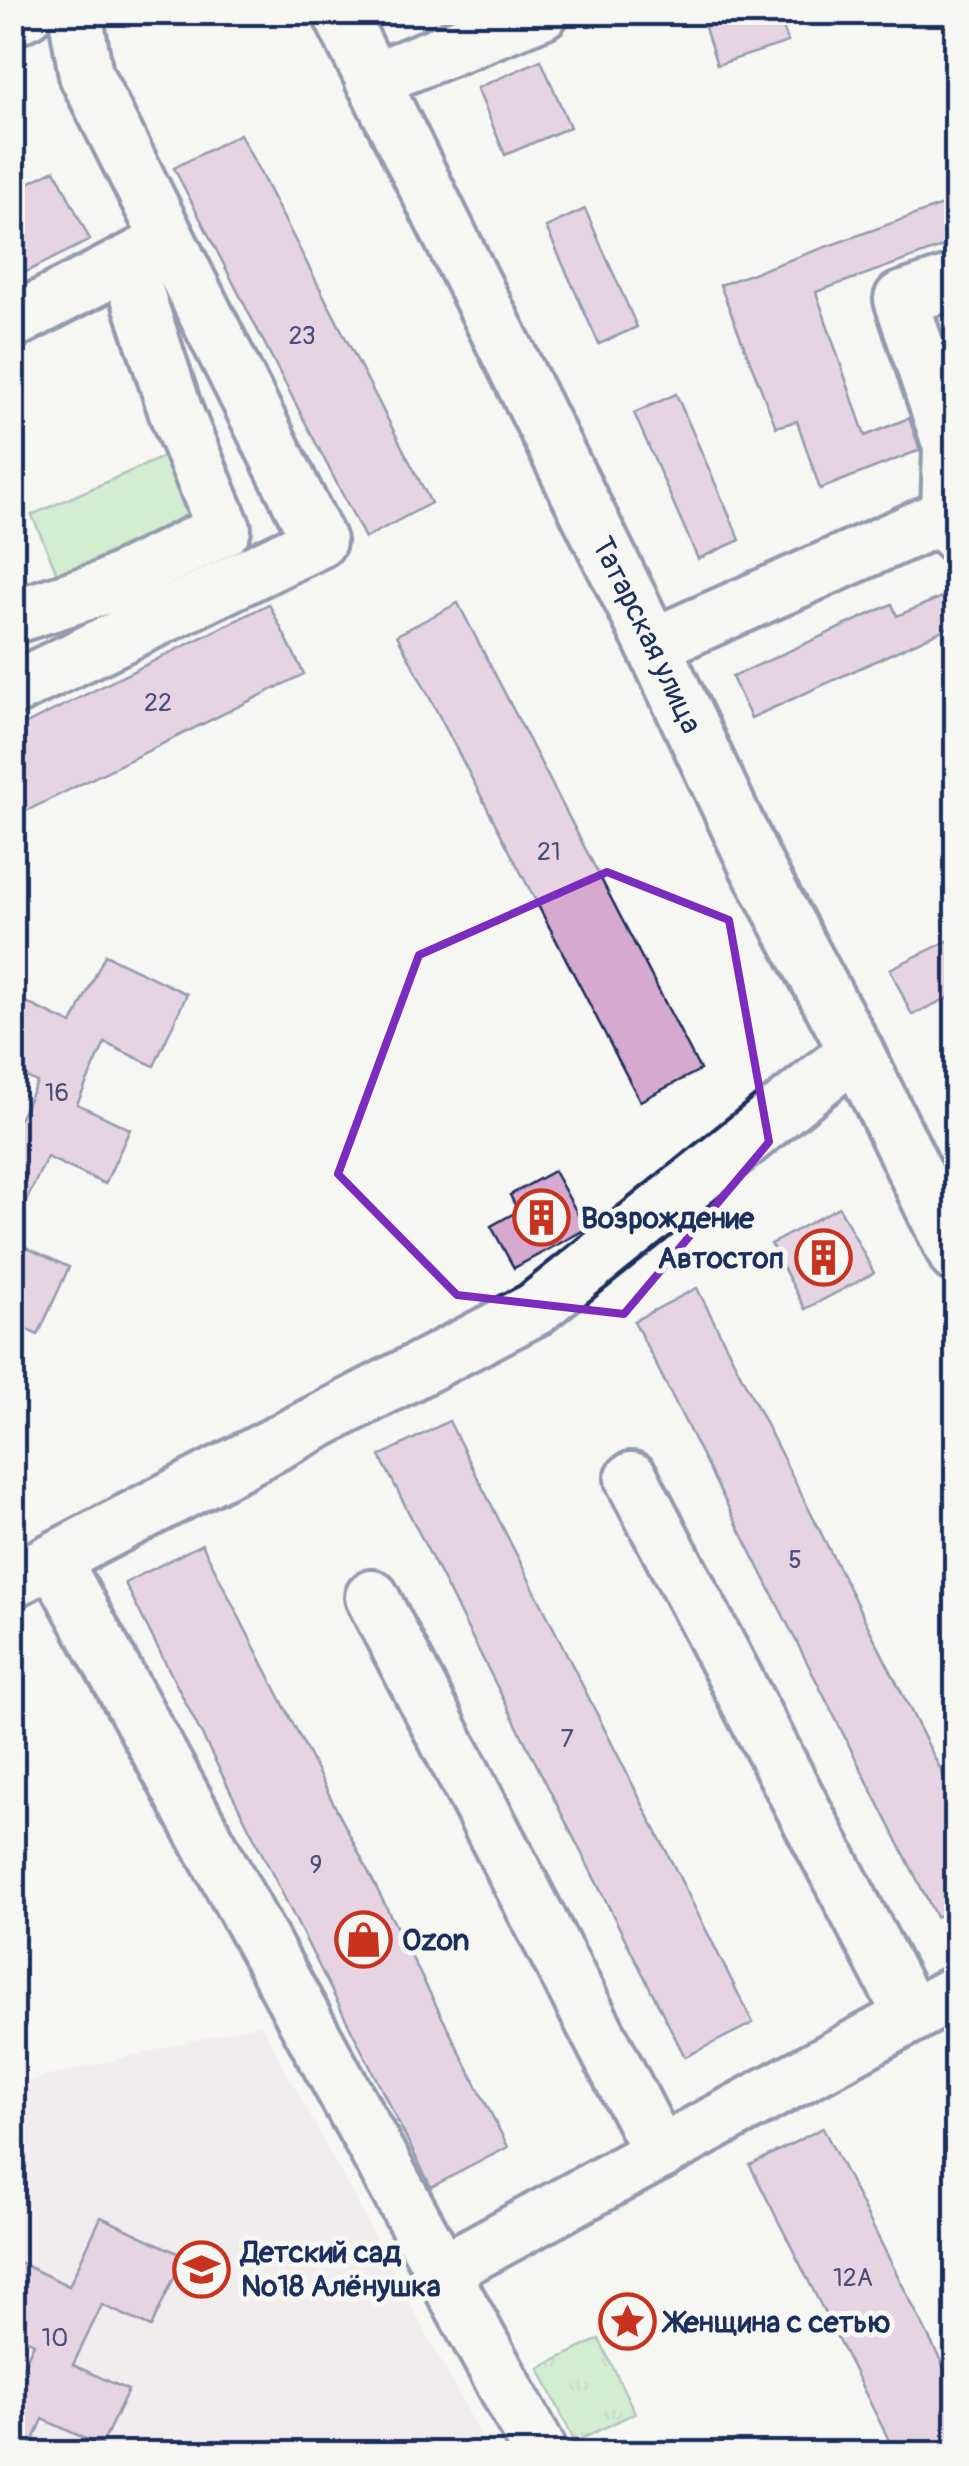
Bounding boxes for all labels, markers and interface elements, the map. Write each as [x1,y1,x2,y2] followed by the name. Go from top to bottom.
[288,321,316,352] house number: 23
[584,531,710,739] street label: Татарская улица
[144,688,172,719] house number: 22
[537,837,561,868] house number: 21
[45,1078,69,1109] house number: 16
[512,1188,572,1248] building icon: Возрождение
[581,1200,755,1237] place label: Возрождение
[793,1228,853,1288] building icon: Автостоп
[658,1240,784,1277] place label: Автостоп
[788,1545,802,1576] house number: 5
[560,1724,574,1755] house number: 7
[310,1850,322,1881] house number: 9
[333,1910,393,1970] shop icon: Ozon
[402,1922,469,1959] place label: Ozon
[239,2234,441,2305] place label: Детский сад №18 Алёнушка
[172,2239,232,2299] school or university icon: Детский сад №18 Алёнушка
[833,2263,873,2294] house number: 12А
[597,2292,657,2352] place icon: Женщина с сетью
[661,2304,891,2341] place label: Женщина с сетью
[42,2323,68,2354] house number: 10

